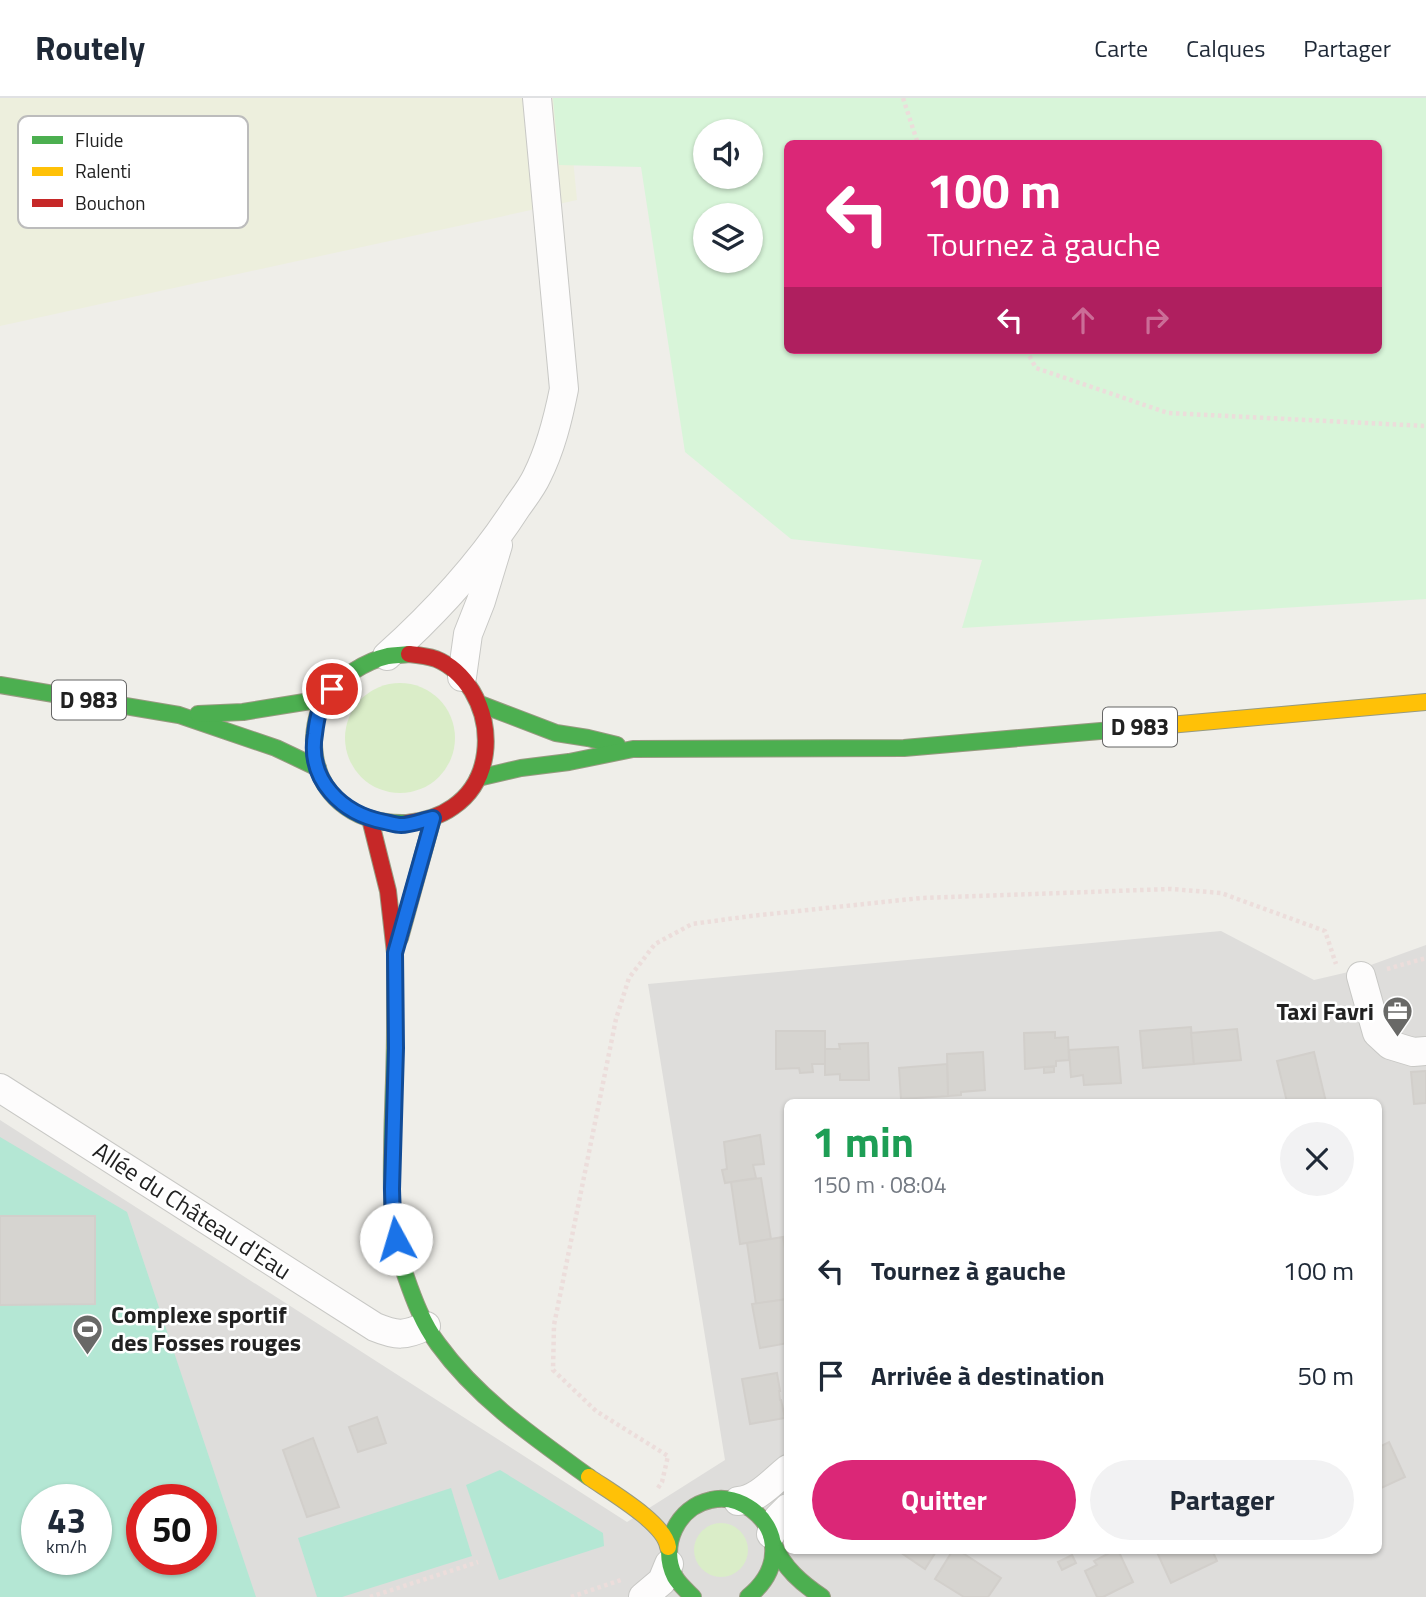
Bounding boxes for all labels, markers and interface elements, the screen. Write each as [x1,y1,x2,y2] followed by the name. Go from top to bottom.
[35,23,145,73] text: Routely
[1094,30,1148,66] text: Carte
[1186,30,1265,66] text: Calques
[1303,30,1391,66] text: Partager
[18,116,248,228] legend
[693,119,763,273] map controls
[693,119,763,189] button: sound
[75,125,123,154] text: Fluide
[927,152,1061,227] text: 100 m
[75,156,131,185] text: Ralenti
[812,168,903,259] icon: left
[75,188,146,217] text: Bouchon
[693,203,763,273] button: layers
[927,220,1161,268] text: Tournez à gauche
[991,301,1029,339] icon: left
[1064,301,1102,339] icon: ahead
[1137,301,1175,339] icon: right
[302,659,362,719] pin
[313,670,351,708] icon: arrive
[52,680,126,720] road number: D 983
[1103,708,1177,747] road number: D 983
[1276,993,1374,1029] place label: Taxi Favri
[1380,995,1414,1039] office icon: Taxi Favri
[812,1109,914,1173] text: 1 min
[1280,1122,1354,1196] button: close
[86,1132,299,1288] street label: Allée du Château d'Eau
[812,1167,947,1202] text: 150 m · 08:04
[359,1202,433,1276] position arrow
[871,1251,1066,1290] text: Tournez à gauche
[1283,1251,1354,1290] text: 100 m
[812,1252,850,1290] icon: left
[111,1296,301,1360] place label: Complexe sportif des Fosses rouges
[71,1312,105,1356] sports icon: Complexe sportif des Fosses rouges
[871,1356,1105,1395] text: Arrivée à destination
[1297,1356,1354,1395] text: 50 m
[812,1357,850,1395] icon: arrive
[812,1460,1076,1540] button: Quitter
[1090,1460,1354,1540] button: Partager
[126,1484,217,1575] speed limit sign: 50
[47,1493,86,1547] text: 43
[46,1533,87,1560] text: km/h

